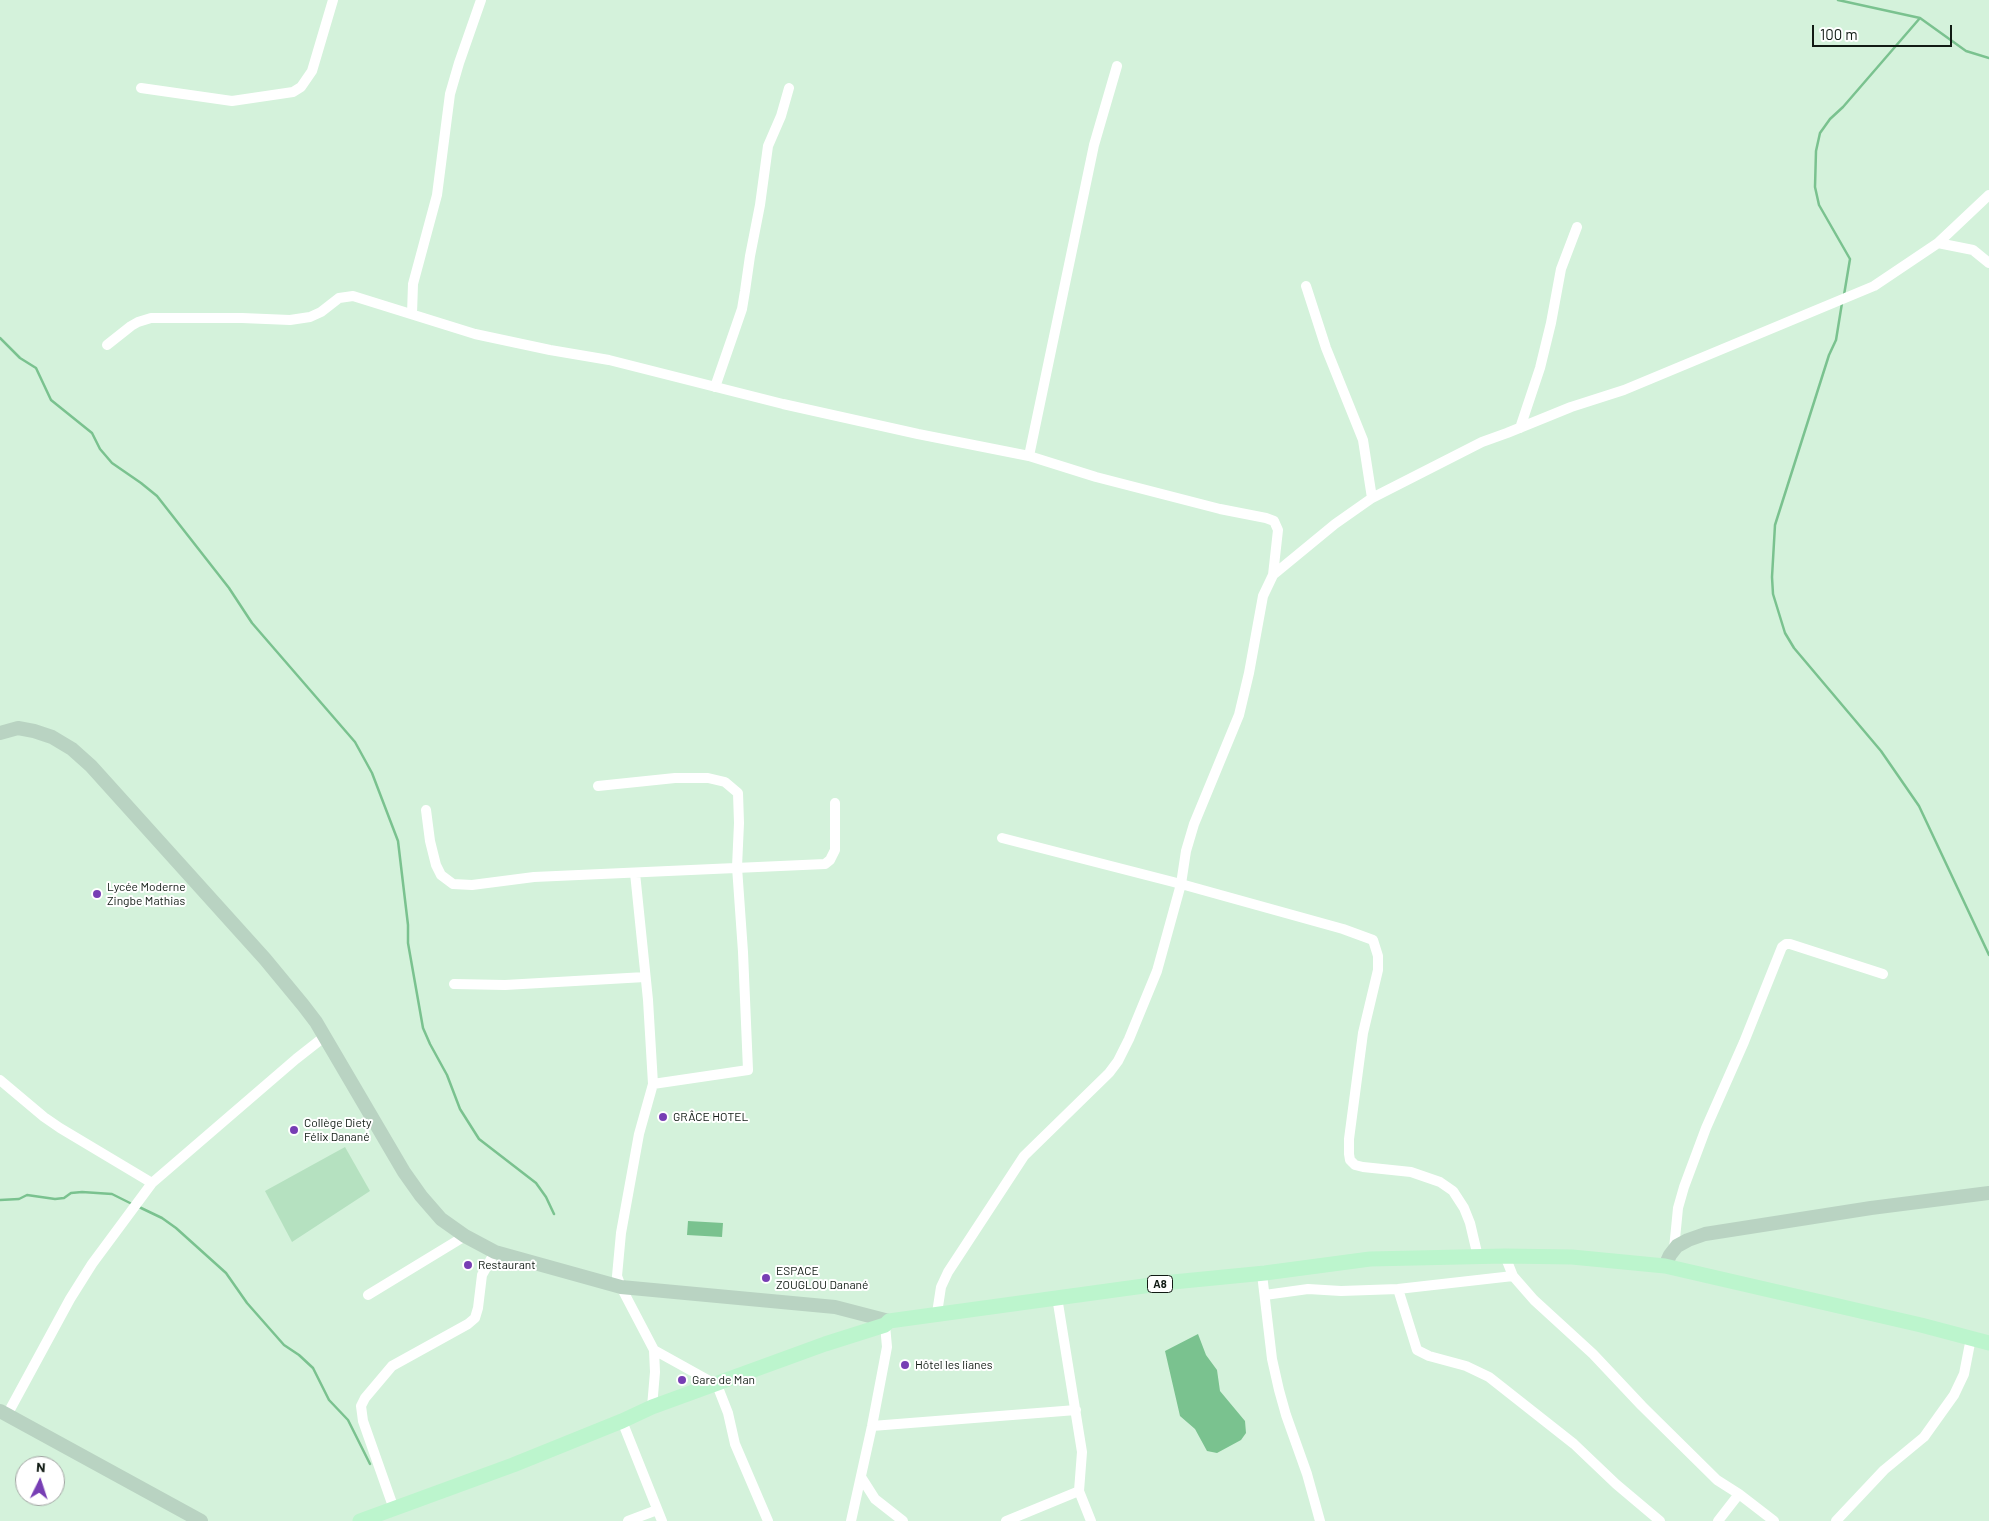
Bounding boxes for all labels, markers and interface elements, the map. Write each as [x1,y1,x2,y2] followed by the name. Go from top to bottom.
[1814,15,1954,47] scale bar
[1820,25,1858,43] text: 100 m
[107,880,186,908] place label: Lycée Moderne Zingbe Mathias
[91,888,103,900] marker: Lycée Moderne Zingbe Mathias
[673,1110,748,1124] place label: GRÂCE HOTEL
[657,1111,669,1123] marker: GRÂCE HOTEL
[304,1116,372,1144] place label: Collège Diety Félix Danané
[288,1124,300,1136] marker: Collège Diety Félix Danané
[478,1258,536,1272] place label: Restaurant
[462,1259,474,1271] marker: Restaurant
[776,1264,868,1292] place label: ESPACE ZOUGLOU Danané
[760,1272,772,1284] marker: ESPACE ZOUGLOU Danané
[1148,1276,1172,1292] road number: A8
[915,1358,993,1372] place label: Hôtel les lianes
[899,1359,911,1371] marker: Hôtel les lianes
[692,1373,755,1387] place label: Gare de Man
[676,1374,688,1386] marker: Gare de Man
[15,1456,65,1506] north arrow
[36,1458,46,1475] text: N

